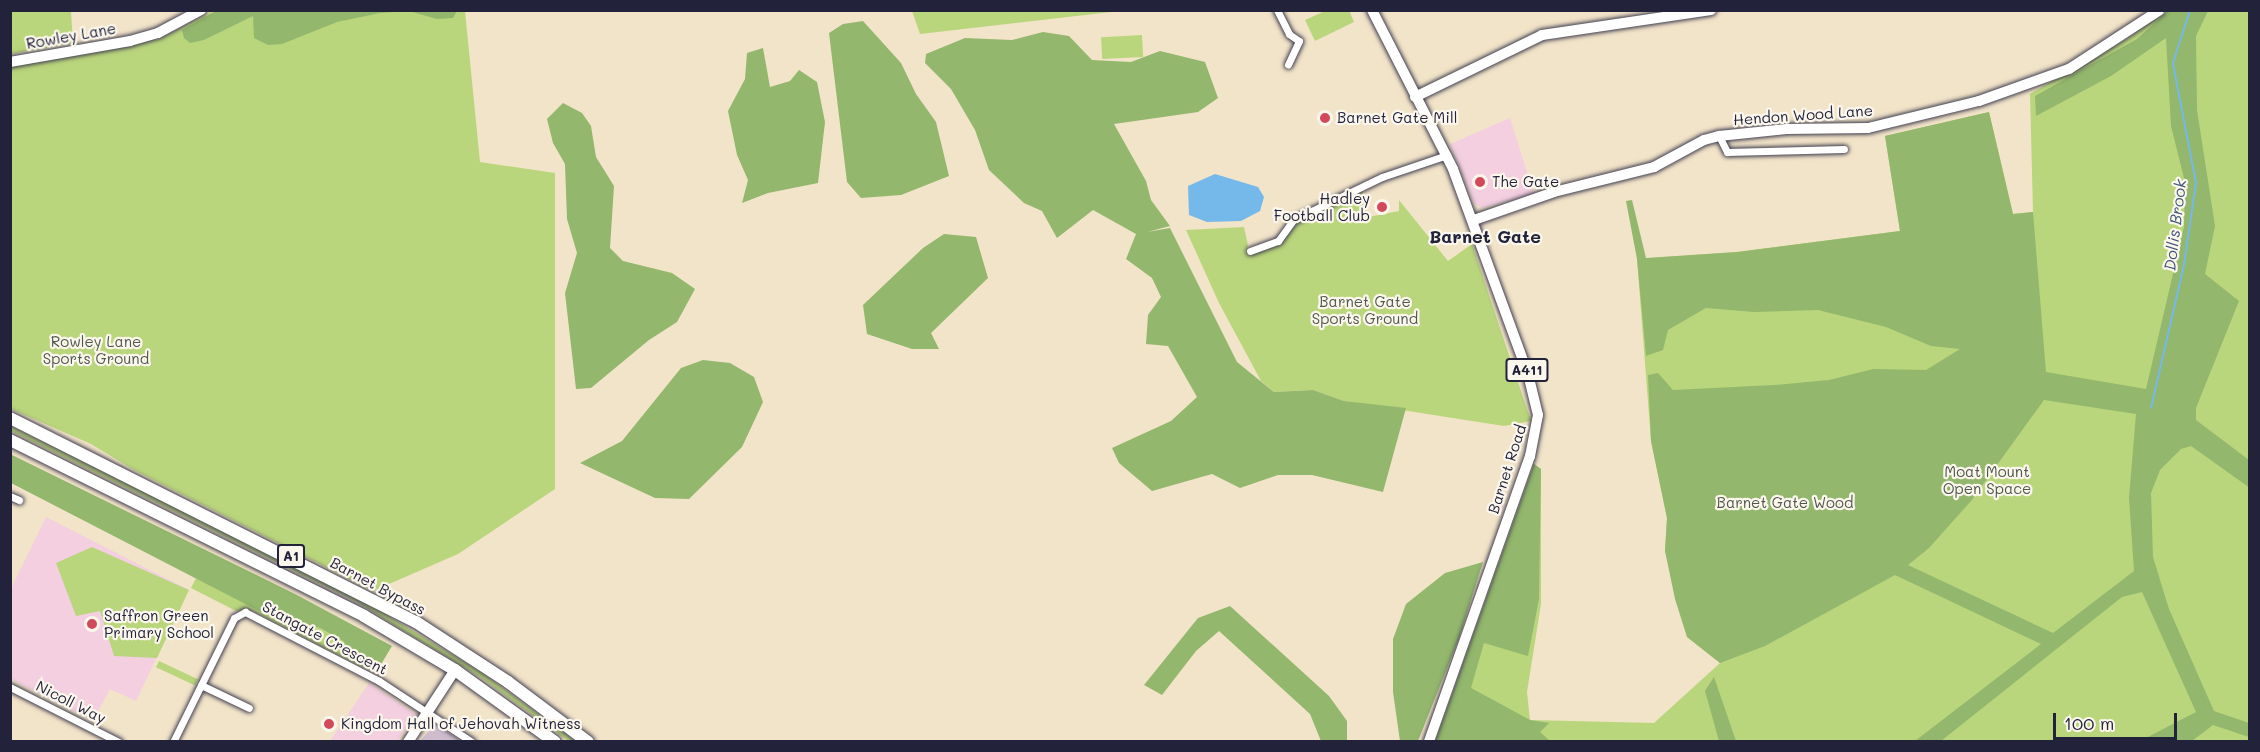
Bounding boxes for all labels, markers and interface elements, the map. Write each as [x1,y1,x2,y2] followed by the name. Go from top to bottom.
[25,19,117,53] street label: Rowley Lane
[1733,101,1873,129] street label: Hendon Wood Lane
[1337,109,1457,127] place label: Barnet Gate Mill
[1318,111,1332,125] marker: Barnet Gate Mill
[1492,173,1559,191] place label: The Gate
[1473,175,1487,189] marker: The Gate
[2160,178,2190,272] water label: Dollis Brook
[1274,189,1370,224] place label: Hadley Football Club
[1375,200,1389,214] marker: Hadley Football Club
[1429,225,1541,247] district label: Barnet Gate
[1312,292,1418,327] park label: Barnet Gate Sports Ground
[43,332,149,367] park label: Rowley Lane Sports Ground
[1504,359,1550,381] road number: A411
[1484,422,1530,516] street label: Barnet Road
[1943,462,2031,497] park label: Moat Mount Open Space
[1717,494,1853,512] park label: Barnet Gate Wood
[276,545,306,567] road number: A1
[327,553,429,619] street label: Barnet Bypass
[259,597,391,679] street label: Stangate Crescent
[104,606,214,641] place label: Saffron Green Primary School
[85,617,99,631] marker: Saffron Green Primary School
[33,677,109,727] street label: Nicoll Way
[2056,701,2180,739] scale bar
[2064,711,2114,735] text: 100 m
[341,715,581,733] place label: Kingdom Hall of Jehovah Witness
[322,717,336,731] marker: Kingdom Hall of Jehovah Witness

